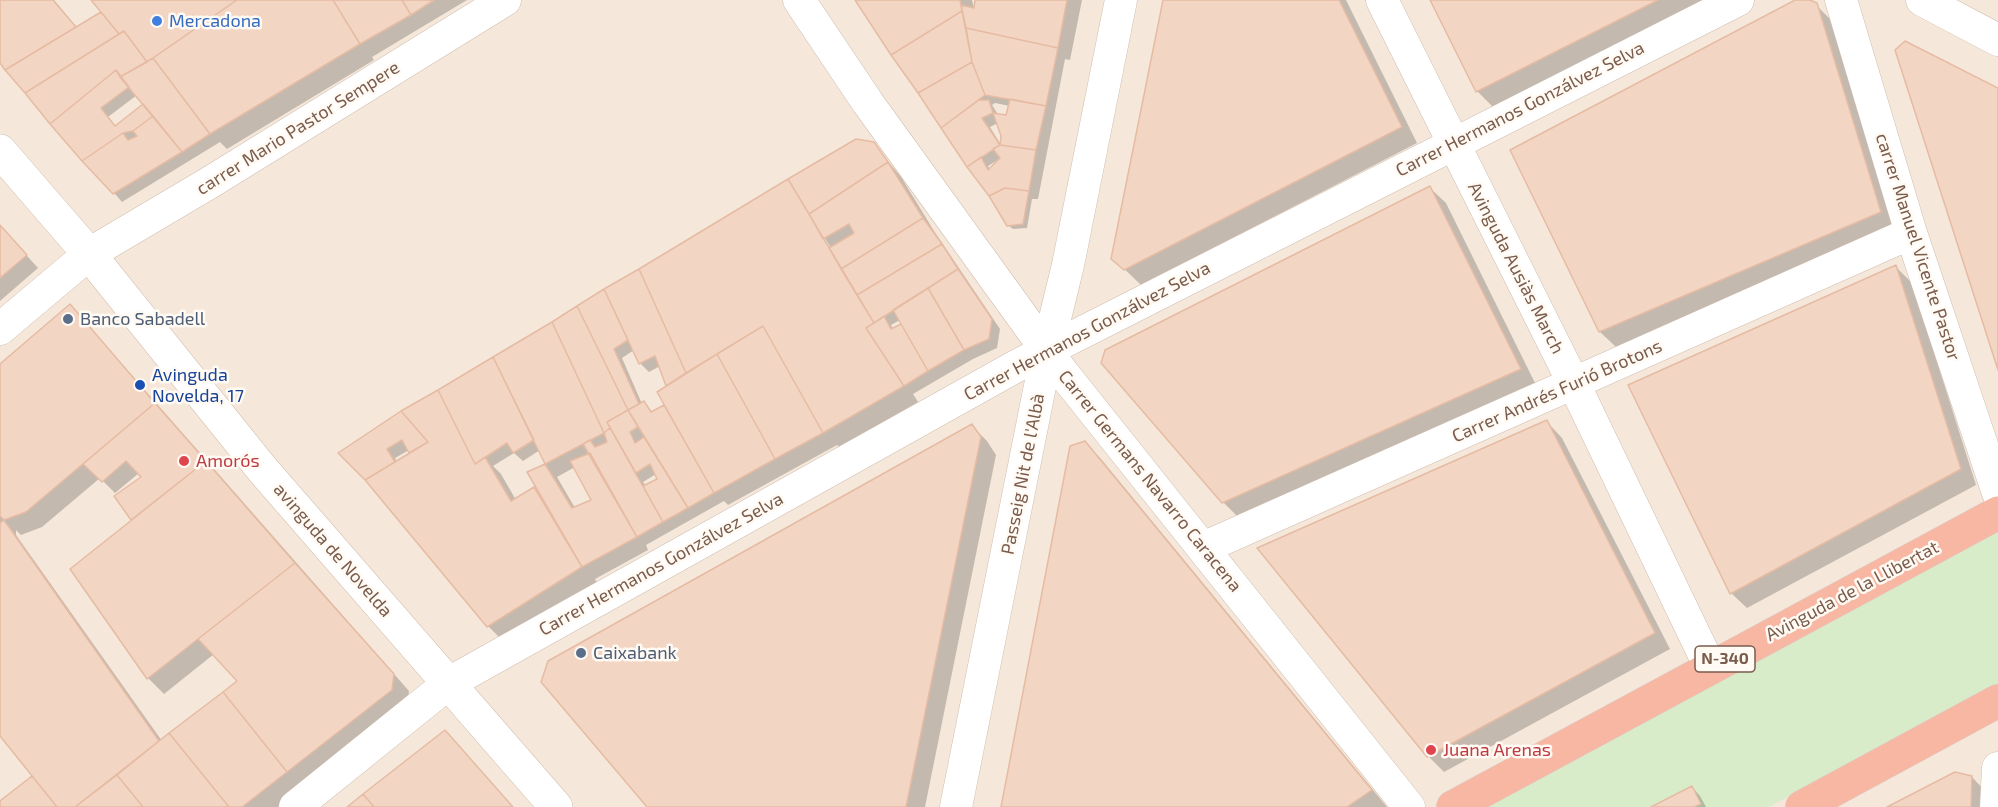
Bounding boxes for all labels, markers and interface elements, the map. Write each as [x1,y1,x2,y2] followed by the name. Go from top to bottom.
[169,10,261,32] place label: Mercadona
[150,14,164,28] marker: Mercadona
[1392,37,1648,181] street label: Carrer Hermanos Gonzálvez Selva
[192,56,404,200] street label: carrer Mario Pastor Sempere
[1871,131,1965,363] street label: carrer Manuel Vicente Pastor
[1463,179,1569,357] street label: Avinguda Ausiàs March
[960,257,1214,405] street label: Carrer Hermanos Gonzálvez Selva
[80,308,205,330] place label: Banco Sabadell
[61,312,75,326] marker: Banco Sabadell
[1449,335,1665,447] street label: Carrer Andrés Furió Brotons
[152,364,244,406] place label: Avinguda Novelda, 17
[1054,366,1246,596] street label: Carrer Germans Navarro Caracena
[133,378,147,392] marker: Avinguda Novelda, 17
[997,392,1049,556] street label: Passeig Nit de l'Albà
[196,450,260,472] place label: Amorós
[177,454,191,468] marker: Amorós
[269,479,397,621] street label: avinguda de Novelda
[535,488,787,640] street label: Carrer Hermanos Gonzálvez Selva
[1762,536,1942,646] street label: Avinguda de la Llibertat
[593,642,677,664] place label: Caixabank
[574,646,588,660] marker: Caixabank
[1695,646,1755,672] road number: N-340
[1443,739,1551,761] place label: Juana Arenas
[1424,743,1438,757] marker: Juana Arenas

